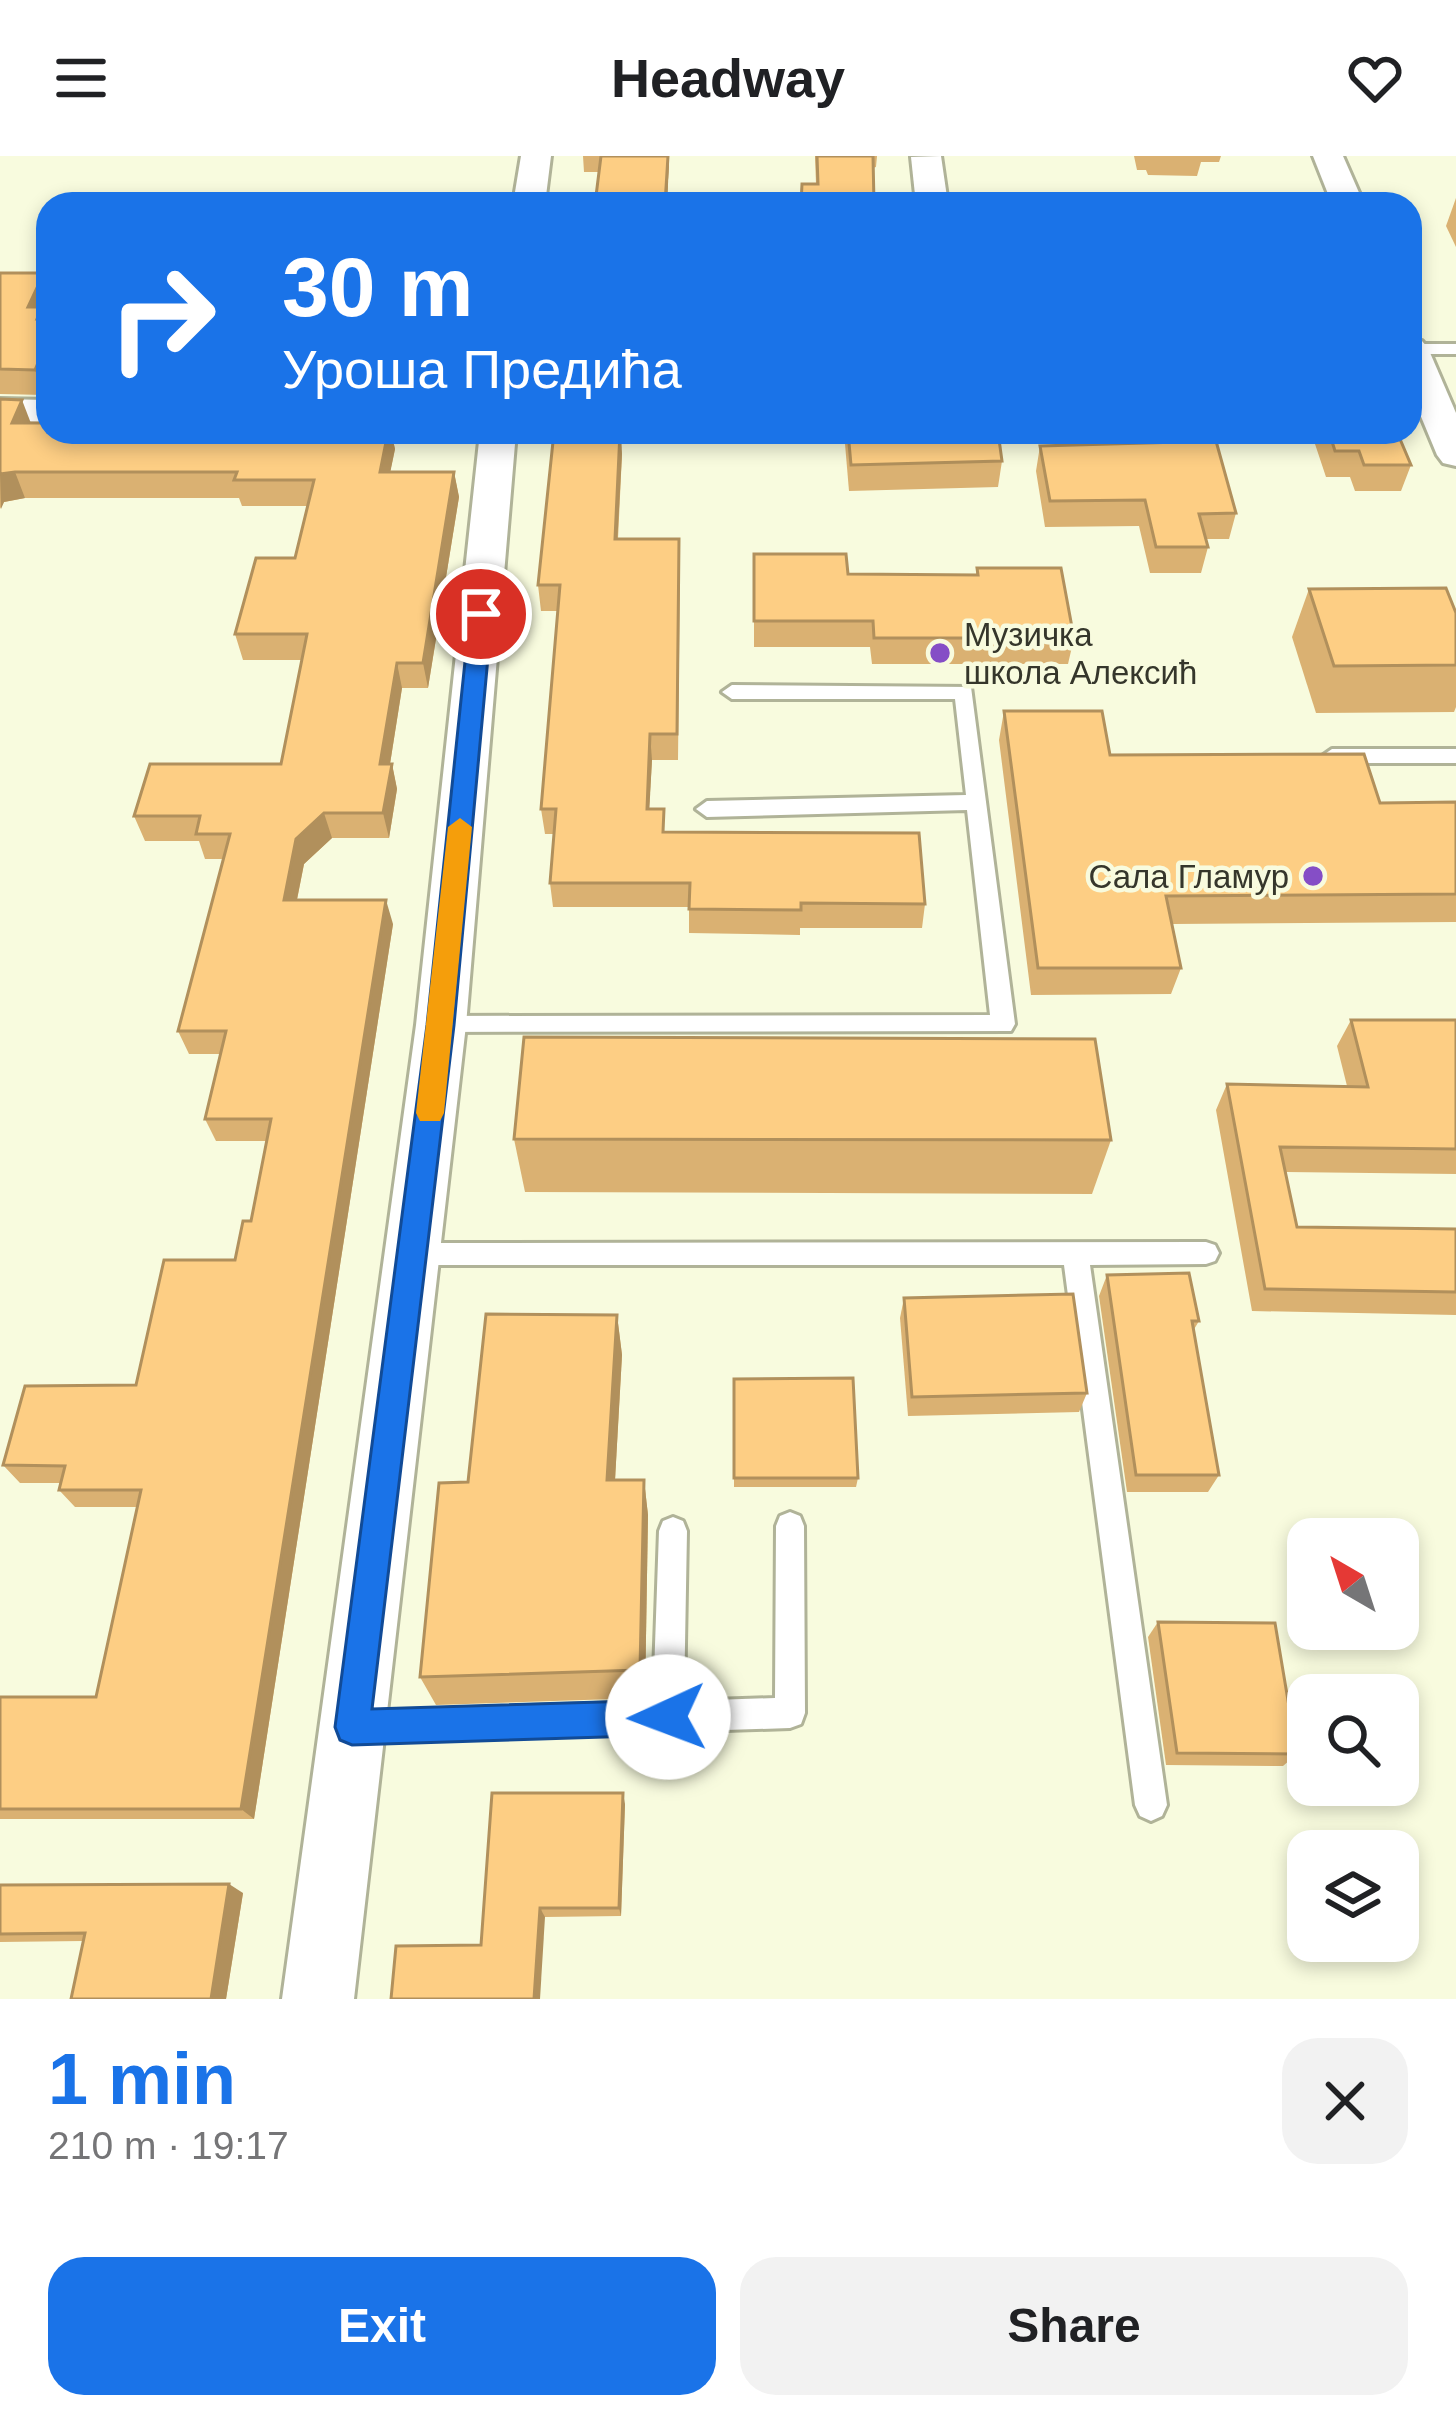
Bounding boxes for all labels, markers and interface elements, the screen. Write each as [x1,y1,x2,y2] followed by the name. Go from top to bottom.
[48,45,114,111] icon: menu
[1342,45,1408,111] icon: heart
[611,48,845,108] text: Headway
[84,240,240,396] icon: right
[282,240,473,334] text: 30 m
[282,339,682,399] text: Уроша Предића
[430,563,532,665] pin
[448,581,514,647] icon: arrive
[964,616,1197,691] place label: Музичка школа Алексић
[927,640,953,666] marker: Музичка школа Алексић
[1089,858,1289,895] place label: Сала Гламур
[1300,863,1326,889] marker: Сала Гламур
[1287,1518,1419,1650] north arrow
[1287,1518,1419,1962] map controls
[605,1654,731,1780] position arrow
[1287,1674,1419,1806] button: search
[1287,1830,1419,1962] button: layers
[1282,2038,1408,2164] button: close
[48,2039,236,2119] text: 1 min
[48,2124,289,2167] text: 210 m · 19:17
[48,2257,716,2395] button: Exit
[740,2257,1408,2395] button: Share

